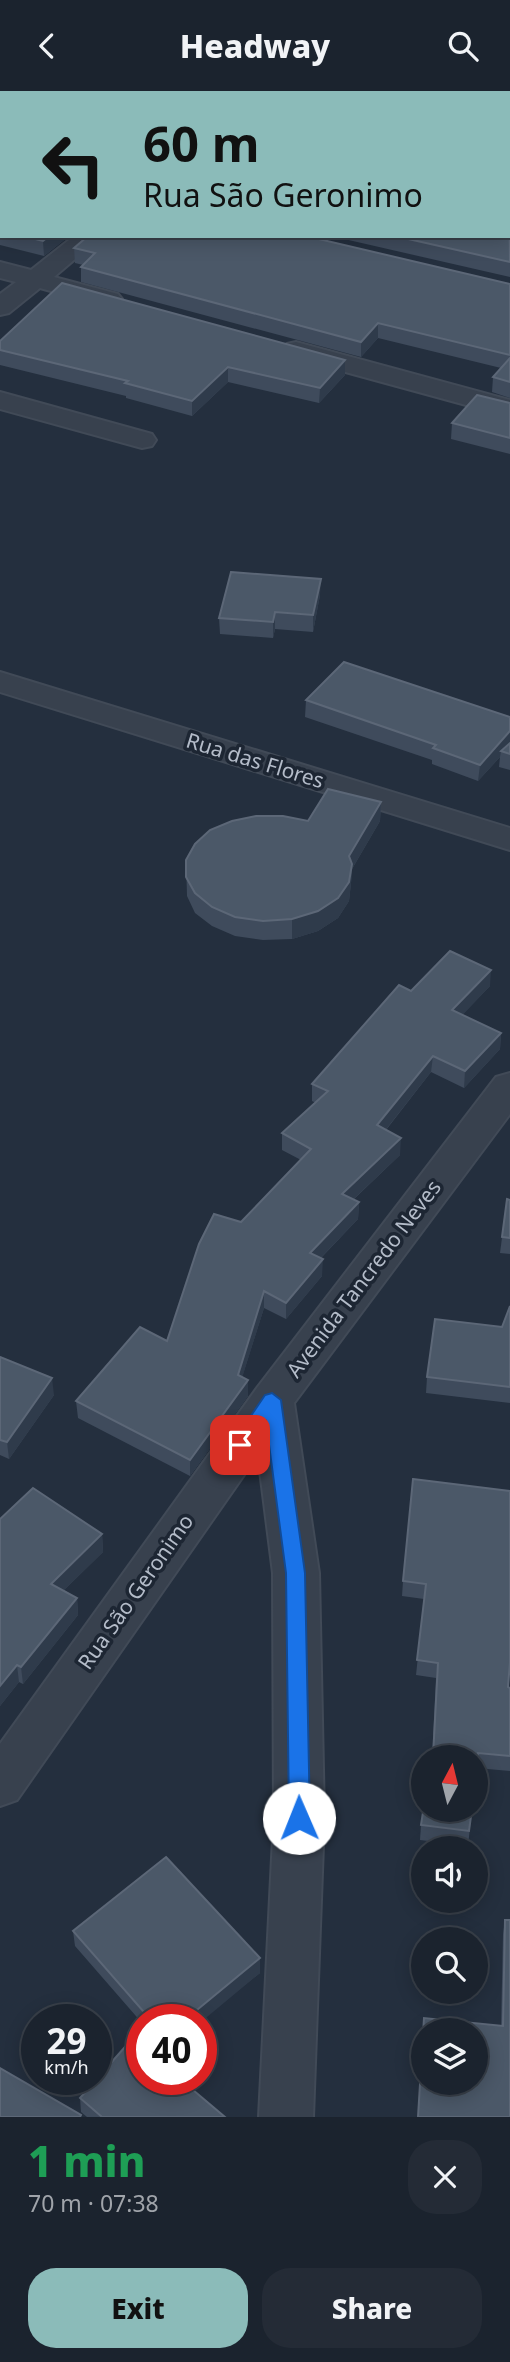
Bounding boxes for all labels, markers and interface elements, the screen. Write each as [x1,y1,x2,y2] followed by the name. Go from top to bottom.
[180,24,330,67] text: Headway
[28,27,66,65] icon: back
[444,27,482,65] icon: search
[143,110,260,176] text: 60 m
[28,119,119,210] icon: left
[143,173,423,216] text: Rua São Geronimo
[183,726,328,794] street label: Rua das Flores
[280,1174,447,1383] street label: Avenida Tancredo Neves
[210,1415,270,1475] pin
[221,1426,259,1464] icon: arrive
[71,1508,199,1675] street label: Rua São Geronimo
[411,1745,488,1822] north arrow
[411,1745,488,2095] map controls
[262,1781,336,1855] position arrow
[411,1836,488,1913] button: sound
[411,1927,488,2004] button: search
[126,2004,217,2095] speed limit sign: 40
[46,2017,87,2064] text: 29
[411,2018,488,2095] button: layers
[44,2055,89,2079] text: km/h
[28,2132,145,2189] text: 1 min
[408,2140,482,2214] button: close
[28,2187,159,2219] text: 70 m · 07:38
[28,2268,248,2348] button: Exit
[262,2268,482,2348] button: Share

